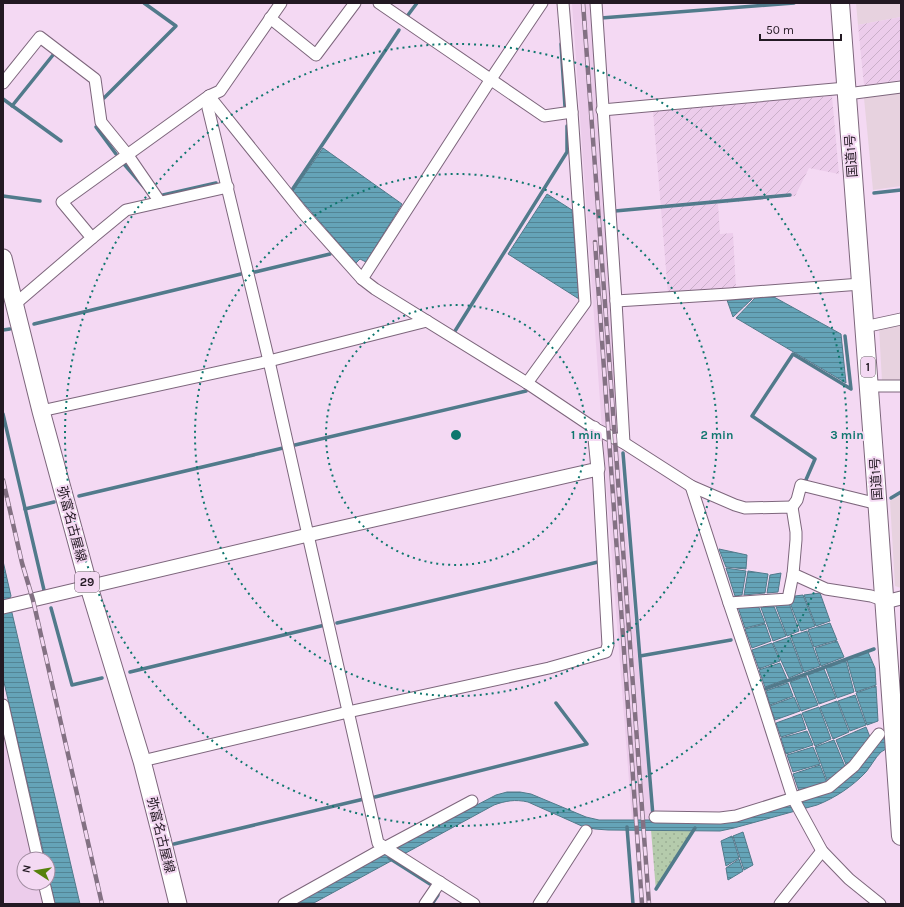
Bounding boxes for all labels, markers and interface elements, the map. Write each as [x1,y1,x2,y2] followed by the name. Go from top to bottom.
[760,16,841,42] scale bar
[766,23,794,37] text: 50 m
[842,134,860,178] street label: 国道1号
[861,357,875,377] road number: 1
[449,428,463,442] centre of rings
[571,428,601,442] text: 1 min
[700,428,734,442] text: 2 min
[830,428,864,442] text: 3 min
[867,457,885,501] street label: 国道1号
[55,484,89,564] street label: 弥富名古屋線
[75,572,99,592] road number: 29
[144,795,178,875] street label: 弥富名古屋線
[16,851,56,891] north arrow
[20,864,34,874] text: N

